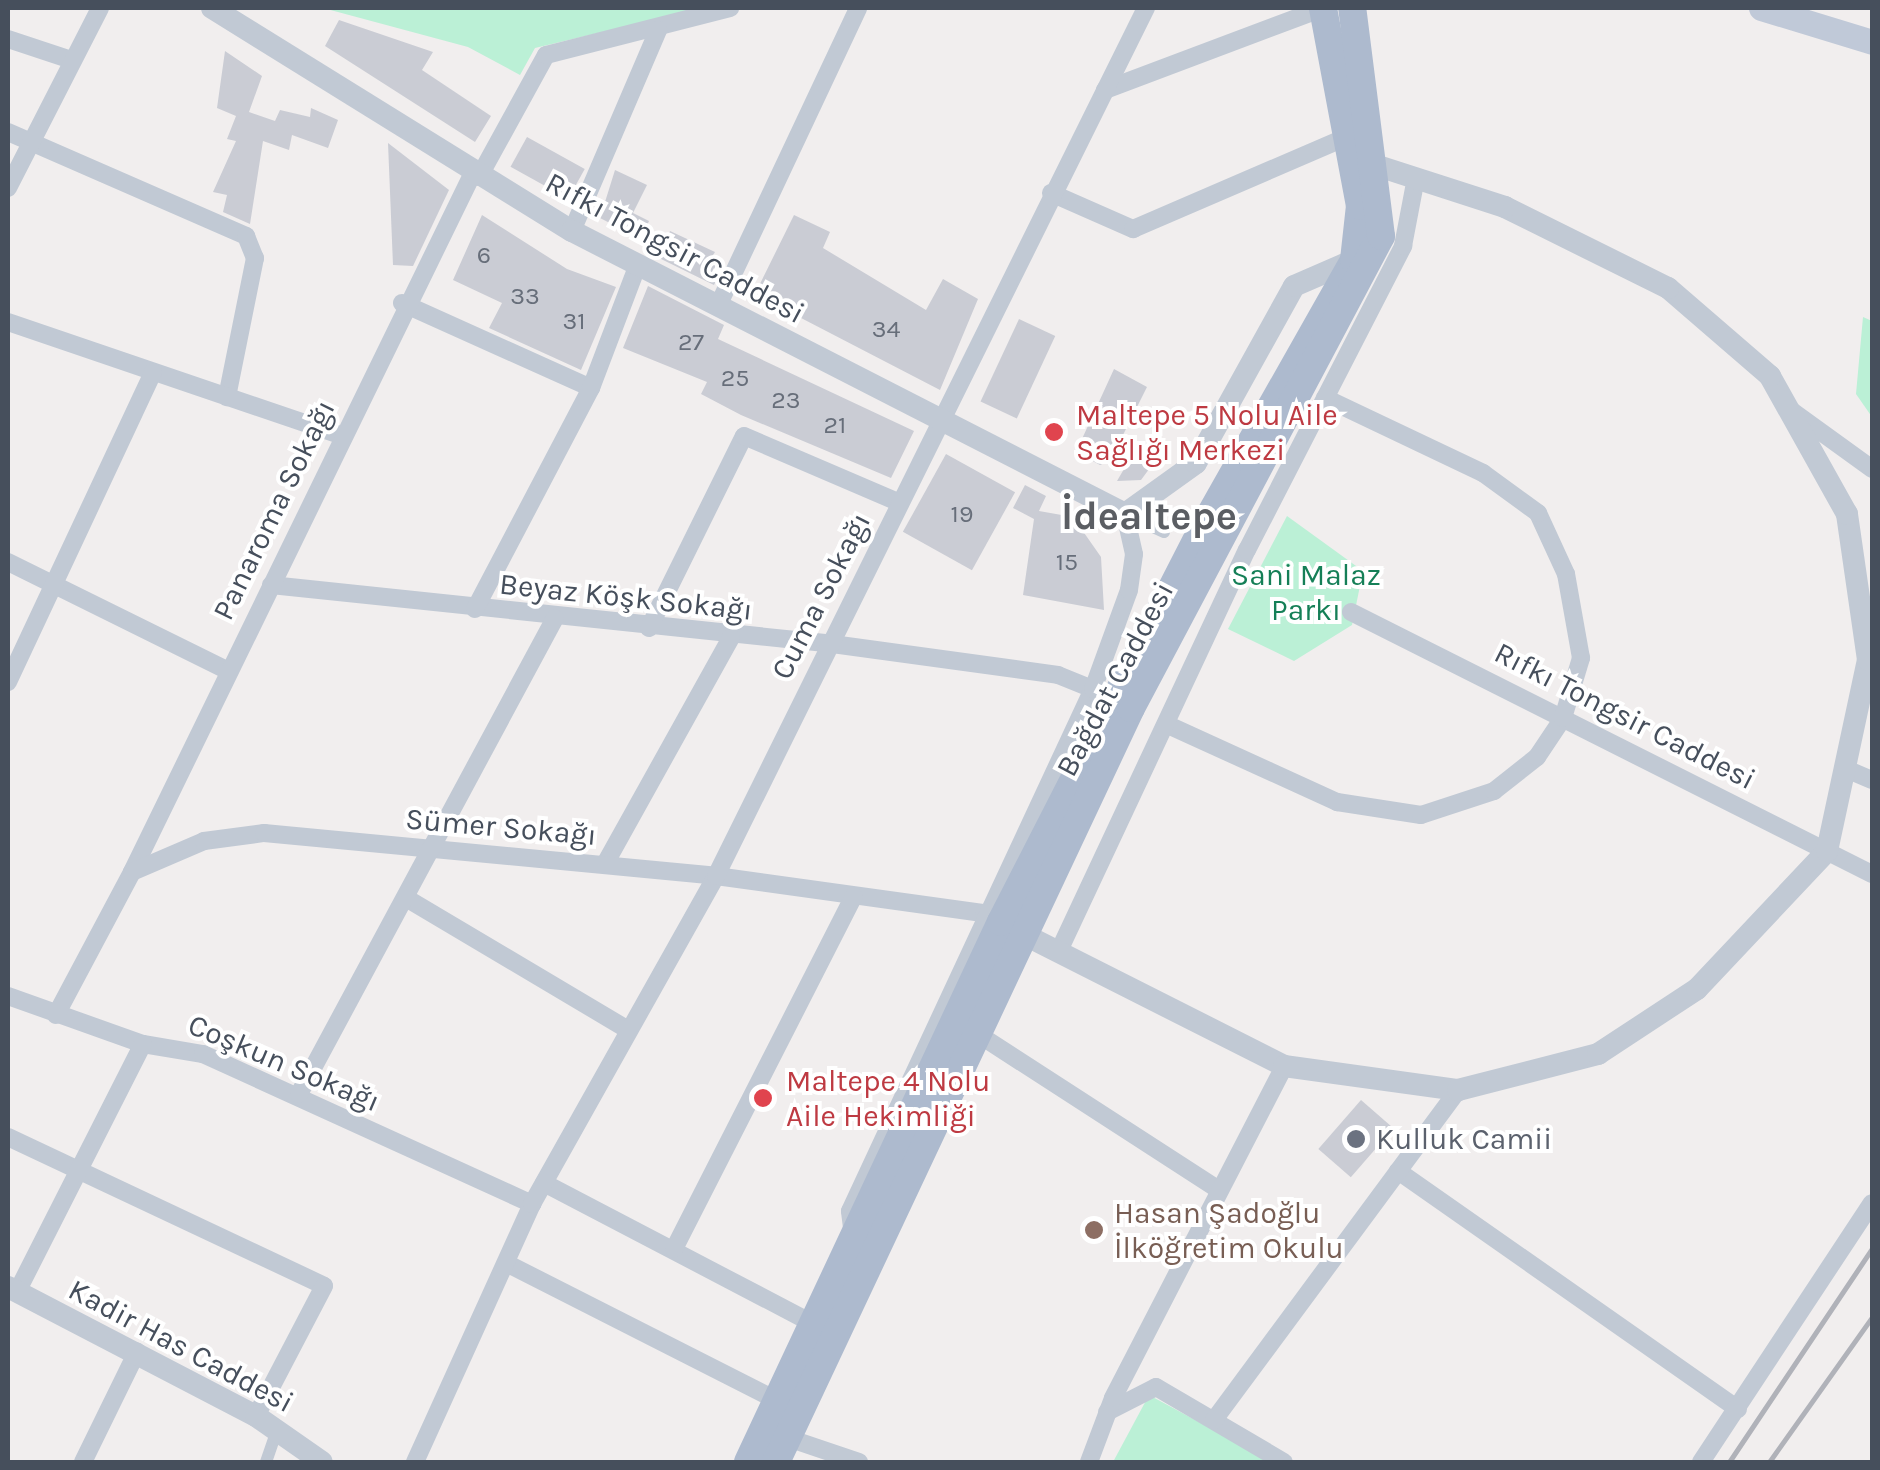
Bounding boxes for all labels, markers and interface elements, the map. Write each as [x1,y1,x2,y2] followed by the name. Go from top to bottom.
[539,165,811,331] street label: Rıfkı Tongsir Caddesi
[477,240,491,270] house number: 6
[510,281,540,311] house number: 33
[562,306,586,336] house number: 31
[872,314,900,344] house number: 34
[678,327,704,357] house number: 27
[721,363,749,393] house number: 25
[771,385,801,415] house number: 23
[205,394,343,626] street label: Panaroma Sokağı
[1076,397,1338,468] place label: Maltepe 5 Nolu Aile Sağlığı Merkezi
[824,410,846,440] house number: 21
[1041,419,1067,445] marker: Maltepe 5 Nolu Aile Sağlığı Merkezi
[1061,492,1237,540] district label: İdealtepe
[951,499,973,529] house number: 19
[764,507,878,685] street label: Cuma Sokağı
[1056,547,1078,577] house number: 15
[1231,557,1381,628] park label: Sani Malaz Parkı
[498,566,754,628] street label: Beyaz Köşk Sokağı
[1049,575,1181,783] street label: Bağdat Caddesi
[1489,635,1761,797] street label: Rıfkı Tongsir Caddesi
[404,801,598,853] street label: Sümer Sokağı
[183,1006,385,1120] street label: Coşkun Sokağı
[786,1063,990,1134] place label: Maltepe 4 Nolu Aile Hekimliği
[750,1085,776,1111] marker: Maltepe 4 Nolu Aile Hekimliği
[1376,1121,1552,1157] place label: Kulluk Camii
[1345,1128,1367,1150] marker: Kulluk Camii
[1114,1195,1344,1266] place label: Hasan Şadoğlu İlköğretim Okulu
[1083,1219,1105,1241] marker: Hasan Şadoğlu İlköğretim Okulu
[62,1272,300,1420] street label: Kadir Has Caddesi

